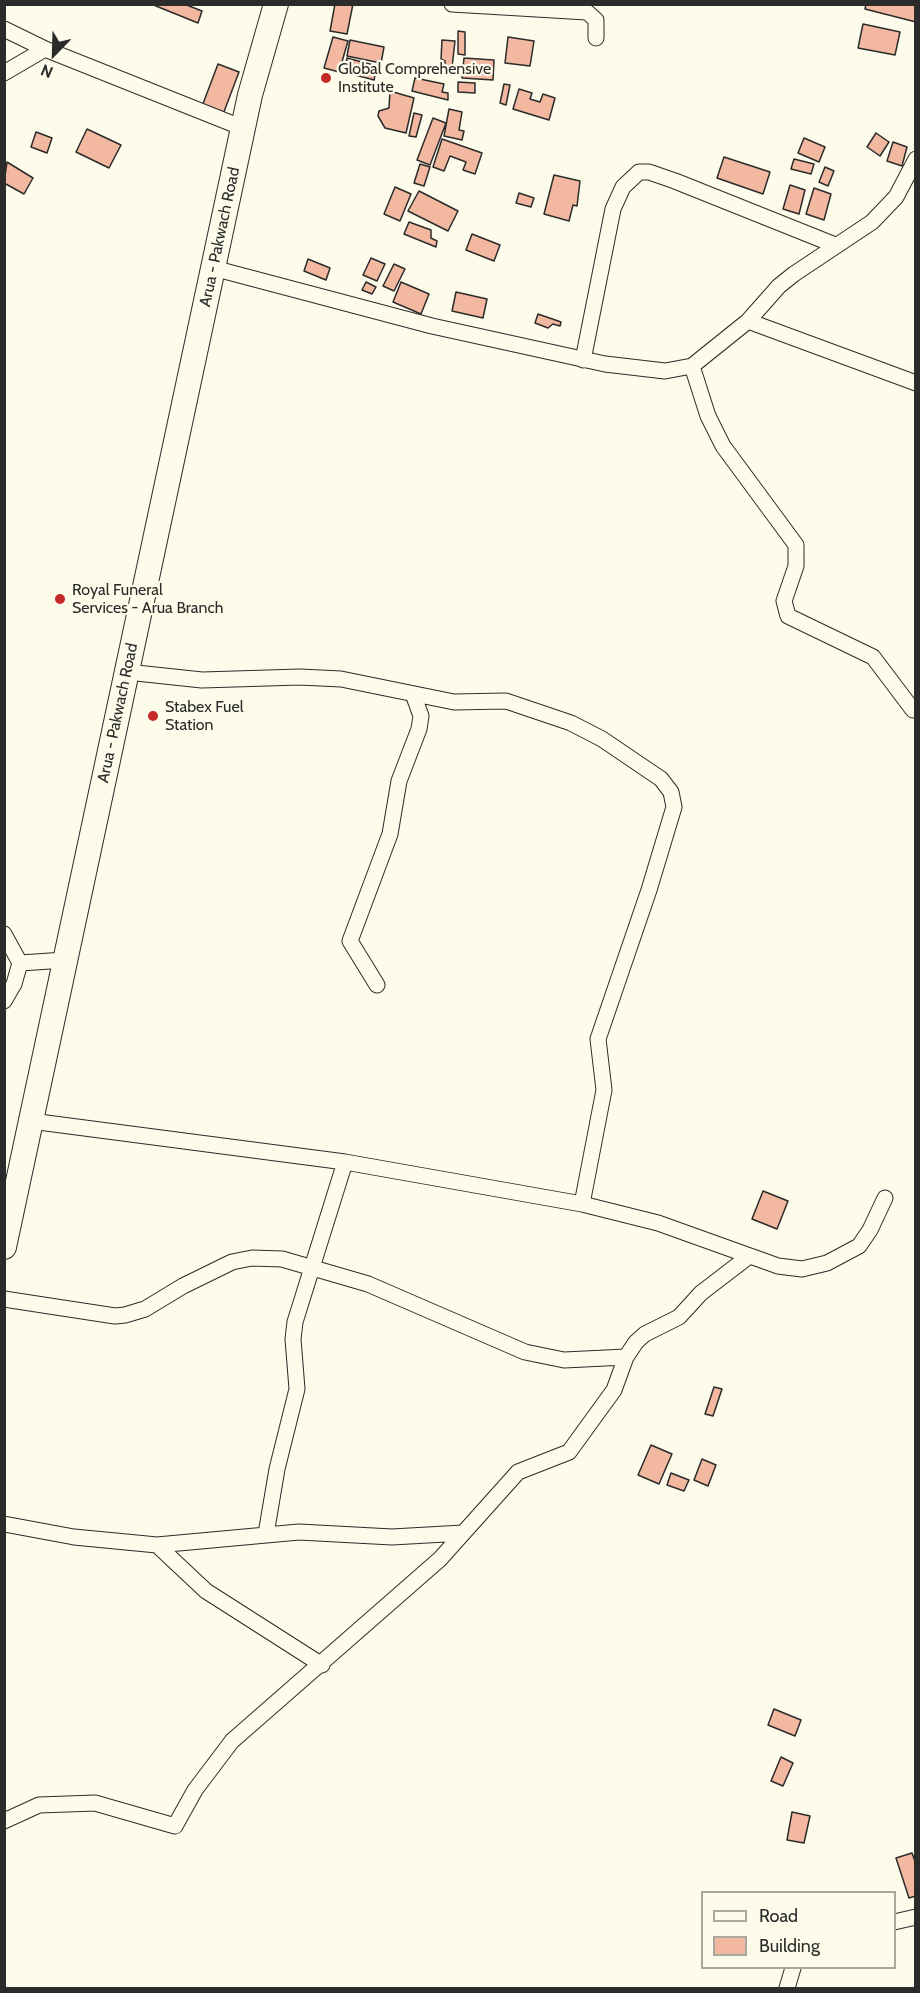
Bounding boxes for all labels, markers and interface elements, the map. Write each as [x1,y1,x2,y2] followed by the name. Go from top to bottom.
[24,24,84,84] north arrow
[338,59,491,97] place label: Global Comprehensive Institute
[38,60,56,82] text: N
[319,71,333,85] marker: Global Comprehensive Institute
[196,165,244,309] street label: Arua - Pakwach Road
[72,580,223,618] place label: Royal Funeral Services - Arua Branch
[53,592,67,606] marker: Royal Funeral Services - Arua Branch
[94,641,142,785] street label: Arua - Pakwach Road
[165,697,243,735] place label: Stabex Fuel Station
[146,709,160,723] marker: Stabex Fuel Station
[701,1891,896,1969] legend
[759,1905,798,1927] text: Road
[759,1935,820,1957] text: Building

